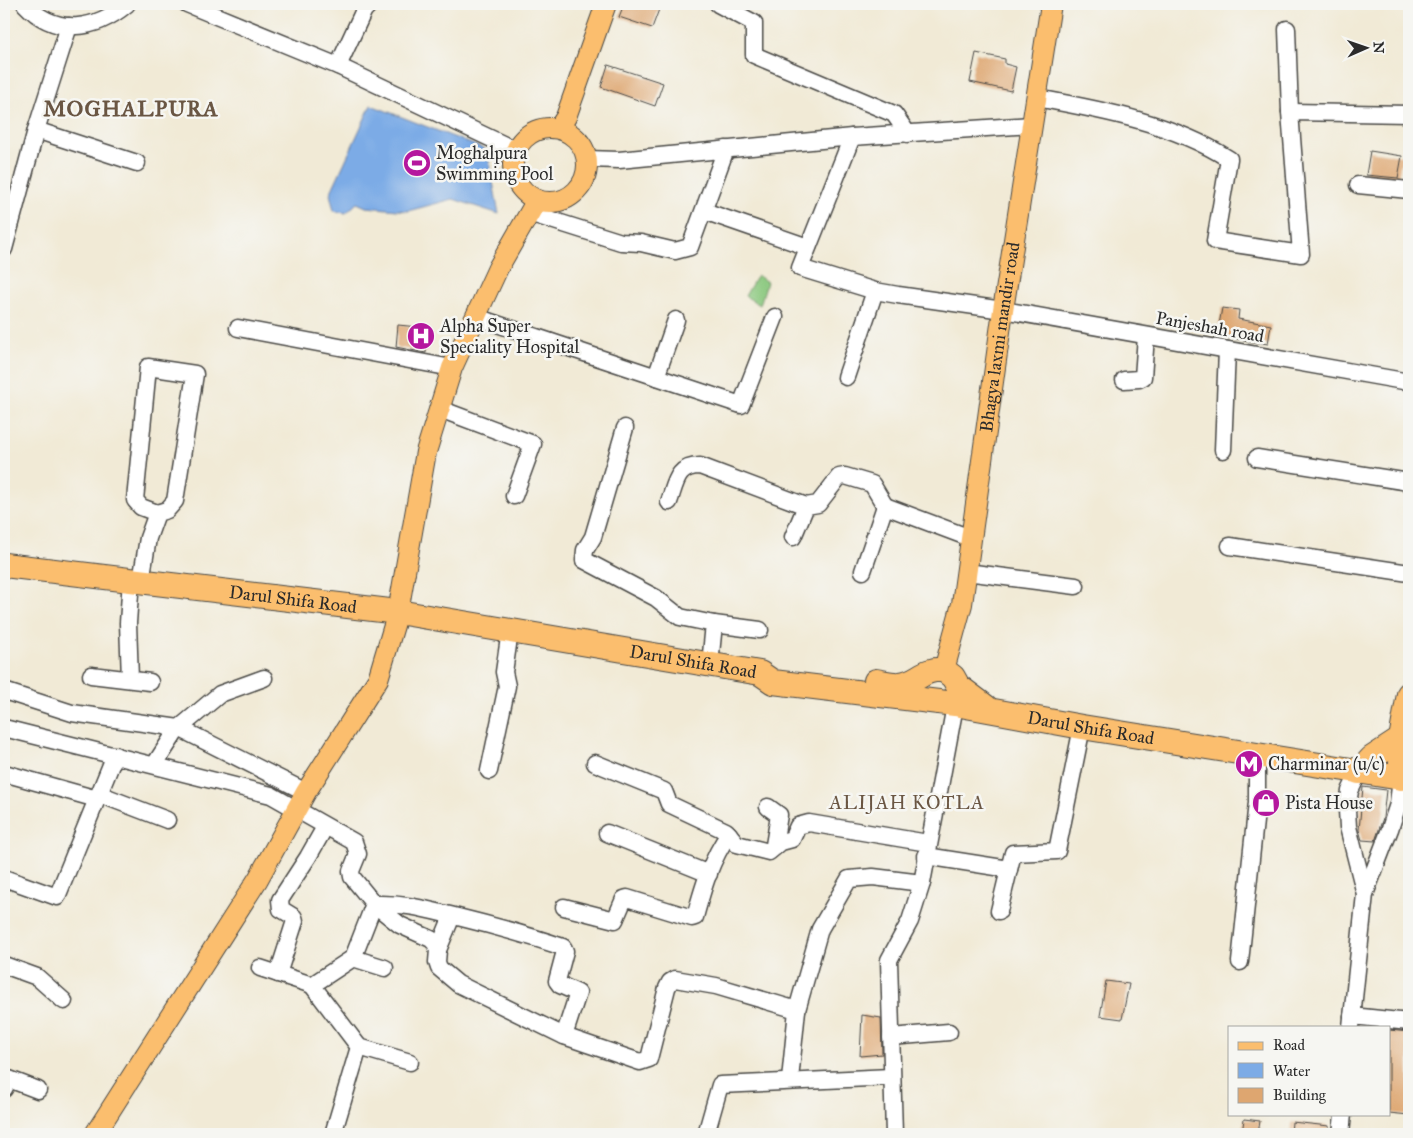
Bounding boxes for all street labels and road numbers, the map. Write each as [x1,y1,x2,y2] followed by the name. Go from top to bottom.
[975,240,1025,434] street label: Bhagya laxmi mandir road
[1154,307,1266,347] street label: Panjeshah road
[228,581,358,618] street label: Darul Shifa Road
[628,640,758,683] street label: Darul Shifa Road
[1026,706,1156,749] street label: Darul Shifa Road

